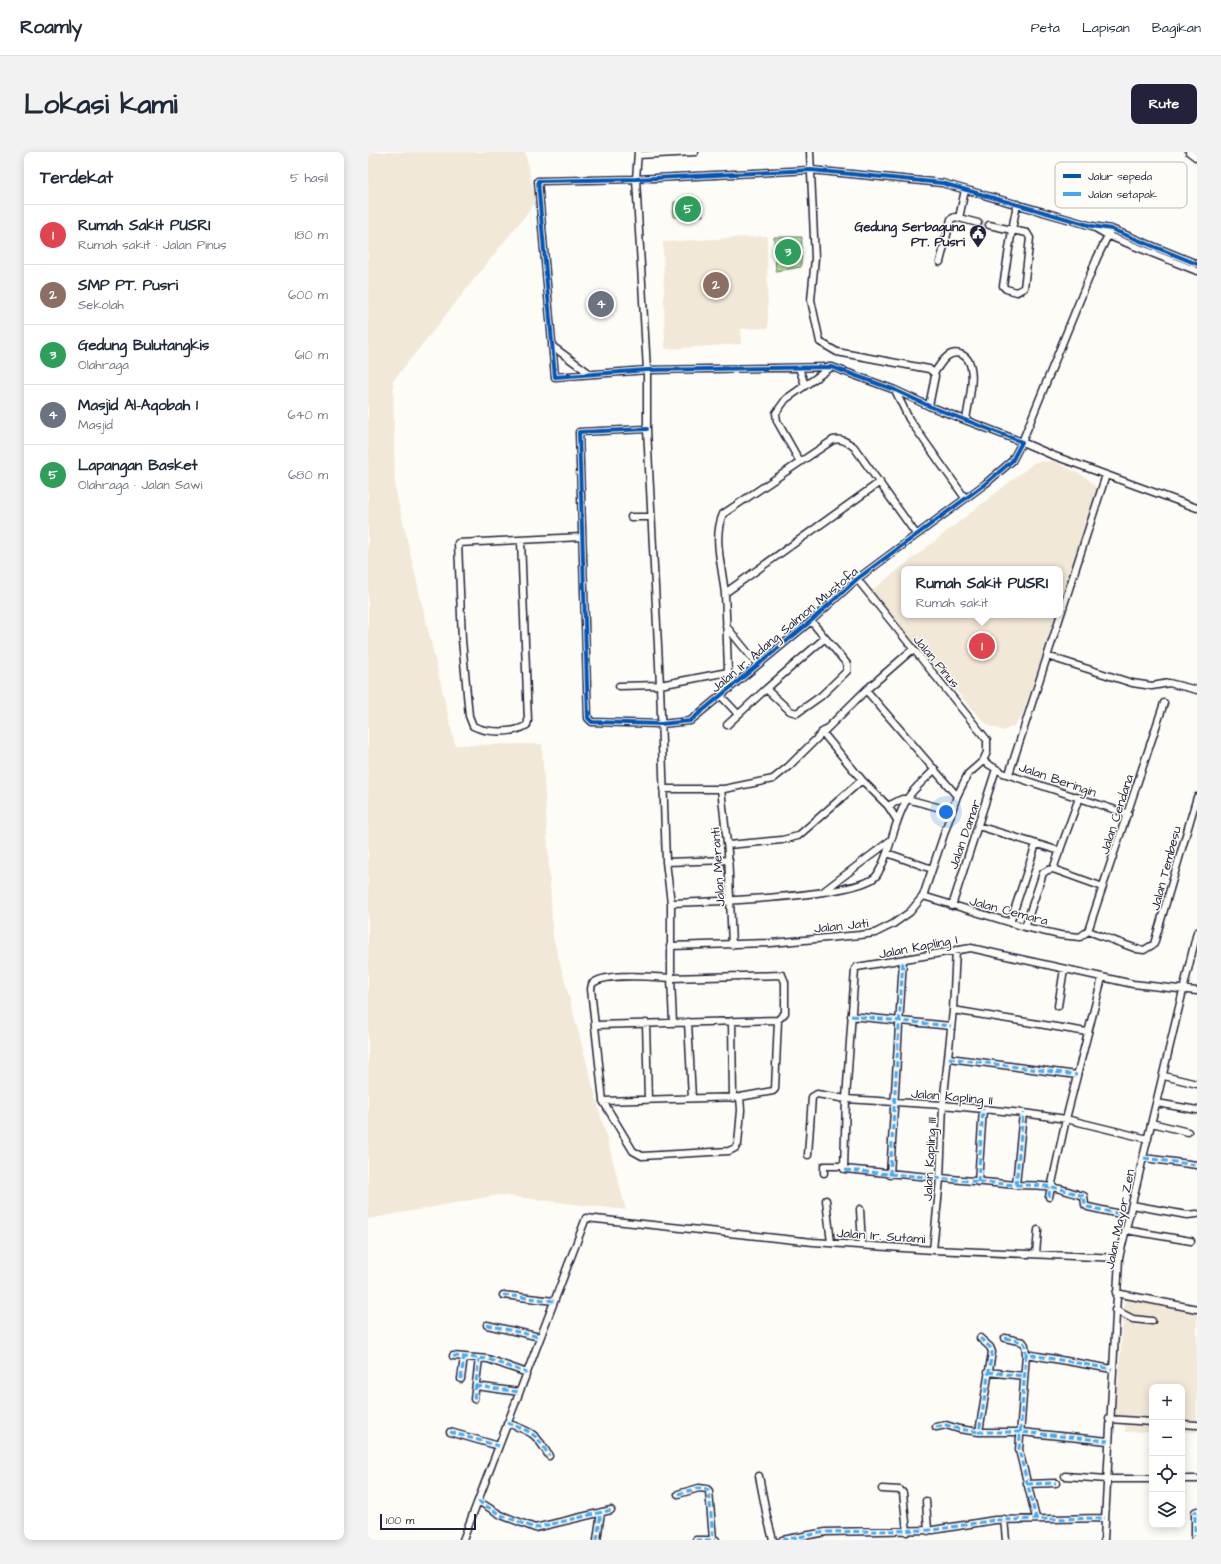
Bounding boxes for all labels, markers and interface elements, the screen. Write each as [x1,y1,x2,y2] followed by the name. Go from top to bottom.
[20,14,82,41] text: Roamly
[1031,18,1060,38] text: Peta
[1082,18,1130,38] text: Lapisan
[1152,18,1201,38] text: Bagikan
[1131,84,1197,124] button: Rute
[24,85,178,124] text: Lokasi kami
[1055,162,1187,208] legend
[40,166,113,190] text: Terdekat
[290,169,328,187] text: 5 hasil
[1088,169,1152,184] text: Jalur sepeda
[1088,187,1157,202] text: Jalan setapak
[675,194,701,224] pin: 5
[78,215,210,236] text: Rumah Sakit PUSRI
[854,218,966,251] place label: Gedung Serbaguna PT. Pusri
[968,223,988,248] public building icon: Gedung Serbaguna PT. Pusri
[52,226,54,244] text: 1
[294,226,328,244] text: 180 m
[78,236,227,254] text: Rumah sakit · Jalan Pinus
[775,237,801,267] pin: 3
[703,270,729,300] pin: 2
[78,275,178,296] text: SMP PT. Pusri
[49,286,57,304] text: 2
[288,286,328,304] text: 600 m
[588,289,614,319] pin: 4
[78,296,124,314] text: Sekolah
[78,335,209,356] text: Gedung Bulutangkis
[50,346,56,364] text: 3
[295,346,328,364] text: 610 m
[78,356,129,374] text: Olahraga
[78,395,198,416] text: Masjid Al-Aqobah 1
[49,406,57,424] text: 4
[287,406,328,424] text: 640 m
[78,416,113,434] text: Masjid
[78,455,198,476] text: Lapangan Basket
[48,466,58,484] text: 5
[288,466,328,484] text: 680 m
[78,476,202,494] text: Olahraga · Jalan Sawi
[707,563,863,698] street label: Jalan Ir. Adang Salmon Mustofa
[901,566,1063,618] popup
[916,573,1048,594] text: Rumah Sakit PUSRI
[916,594,988,612] text: Rumah sakit
[909,631,964,692] street label: Jalan Pinus
[969,631,995,661] pin: 1
[1016,758,1099,803] street label: Jalan Beringin
[1096,772,1138,857] street label: Jalan Cendana
[945,797,985,872] street label: Jalan Damar
[936,802,956,822] your location
[1146,824,1186,912] street label: Jalan Tembesu
[706,827,730,907] street label: Jalan Meranti
[967,892,1050,930] street label: Jalan Cemara
[813,914,869,938] street label: Jalan Jati
[877,931,959,964] street label: Jalan Kapling I
[910,1084,994,1111] street label: Jalan Kapling II
[919,1117,942,1201] street label: Jalan Kapling III
[1101,1167,1140,1271] street label: Jalan Mayor Zen
[836,1224,926,1248] street label: Jalan Ir. Sutami
[1149,1384,1185,1528] map controls
[1149,1384,1185,1420] button: +
[1149,1420,1185,1456] button: −
[1149,1456,1185,1492] button: locate
[1149,1492,1185,1528] button: layers
[380,1512,476,1531] scale bar
[386,1513,414,1528] text: 100 m

